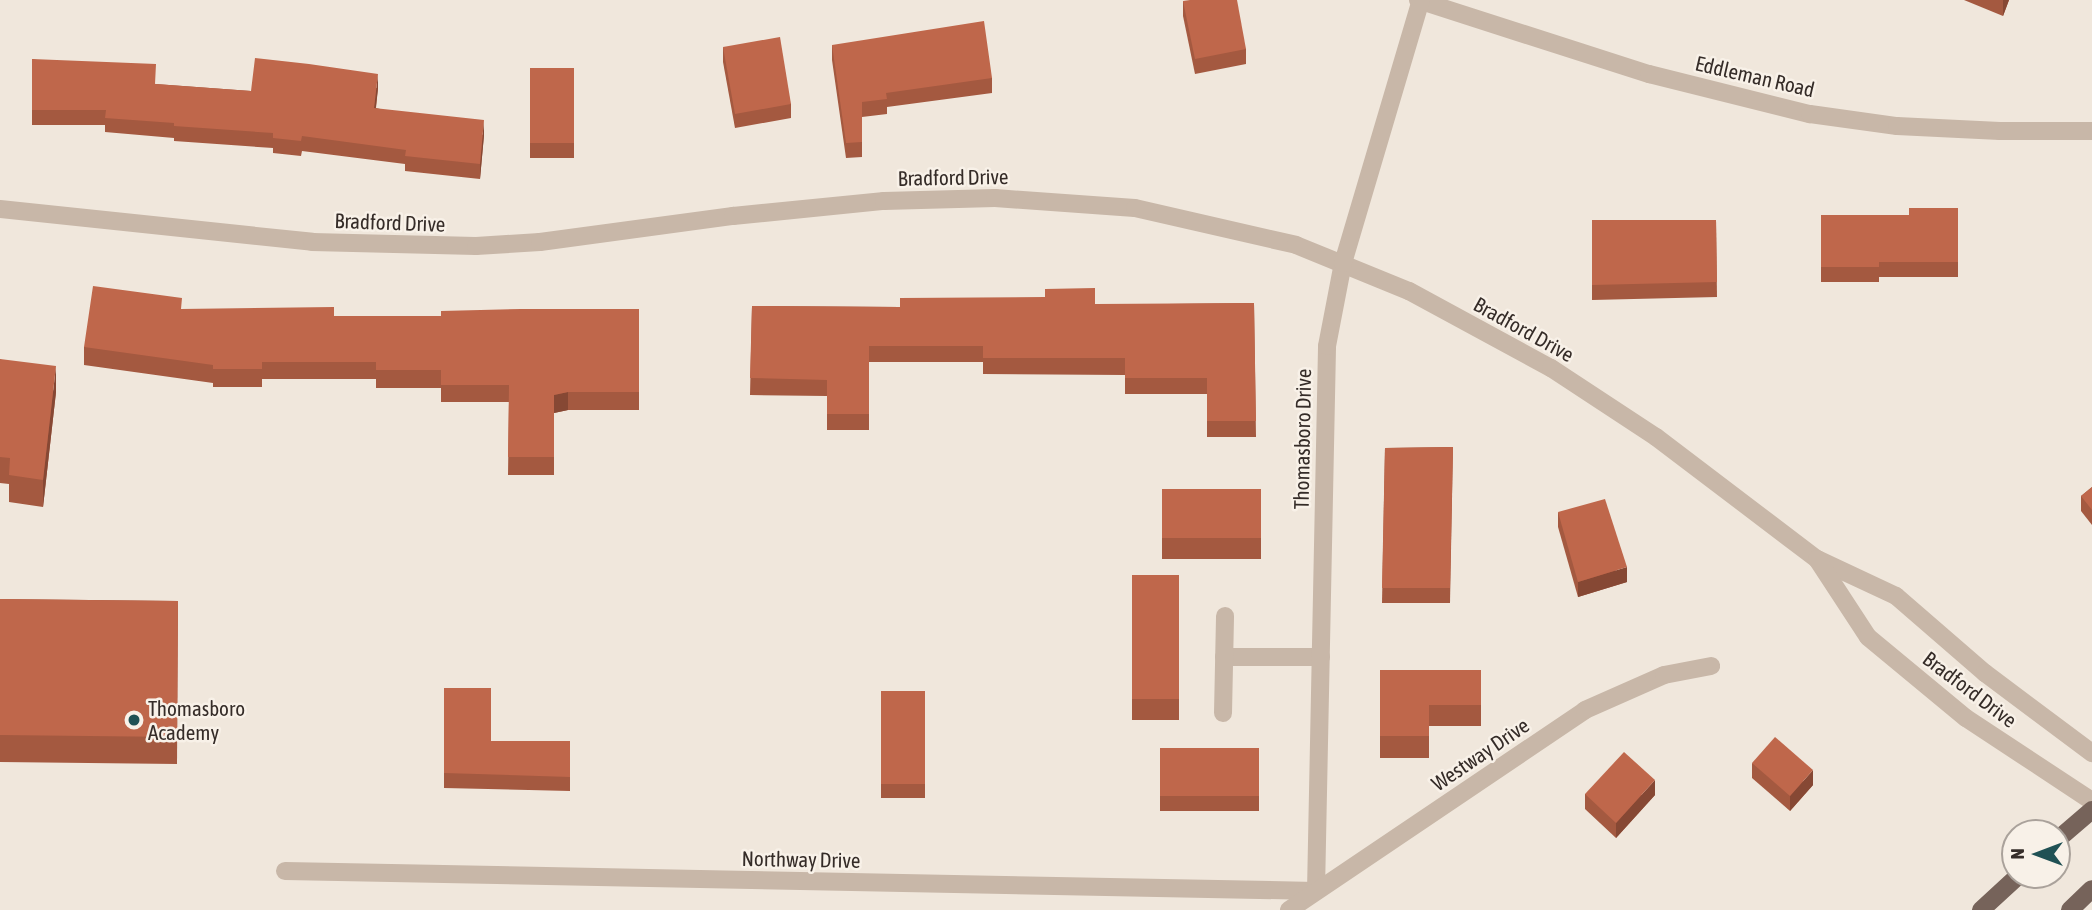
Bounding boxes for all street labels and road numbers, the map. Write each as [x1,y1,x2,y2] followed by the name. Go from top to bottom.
[1693,50,1817,102] street label: Eddleman Road
[897,163,1009,191] street label: Bradford Drive
[334,207,446,237] street label: Bradford Drive
[1469,291,1579,367] street label: Bradford Drive
[1288,368,1316,510] street label: Thomasboro Drive
[1918,646,2022,732] street label: Bradford Drive
[1427,712,1533,796] street label: Westway Drive
[741,845,861,873] street label: Northway Drive

